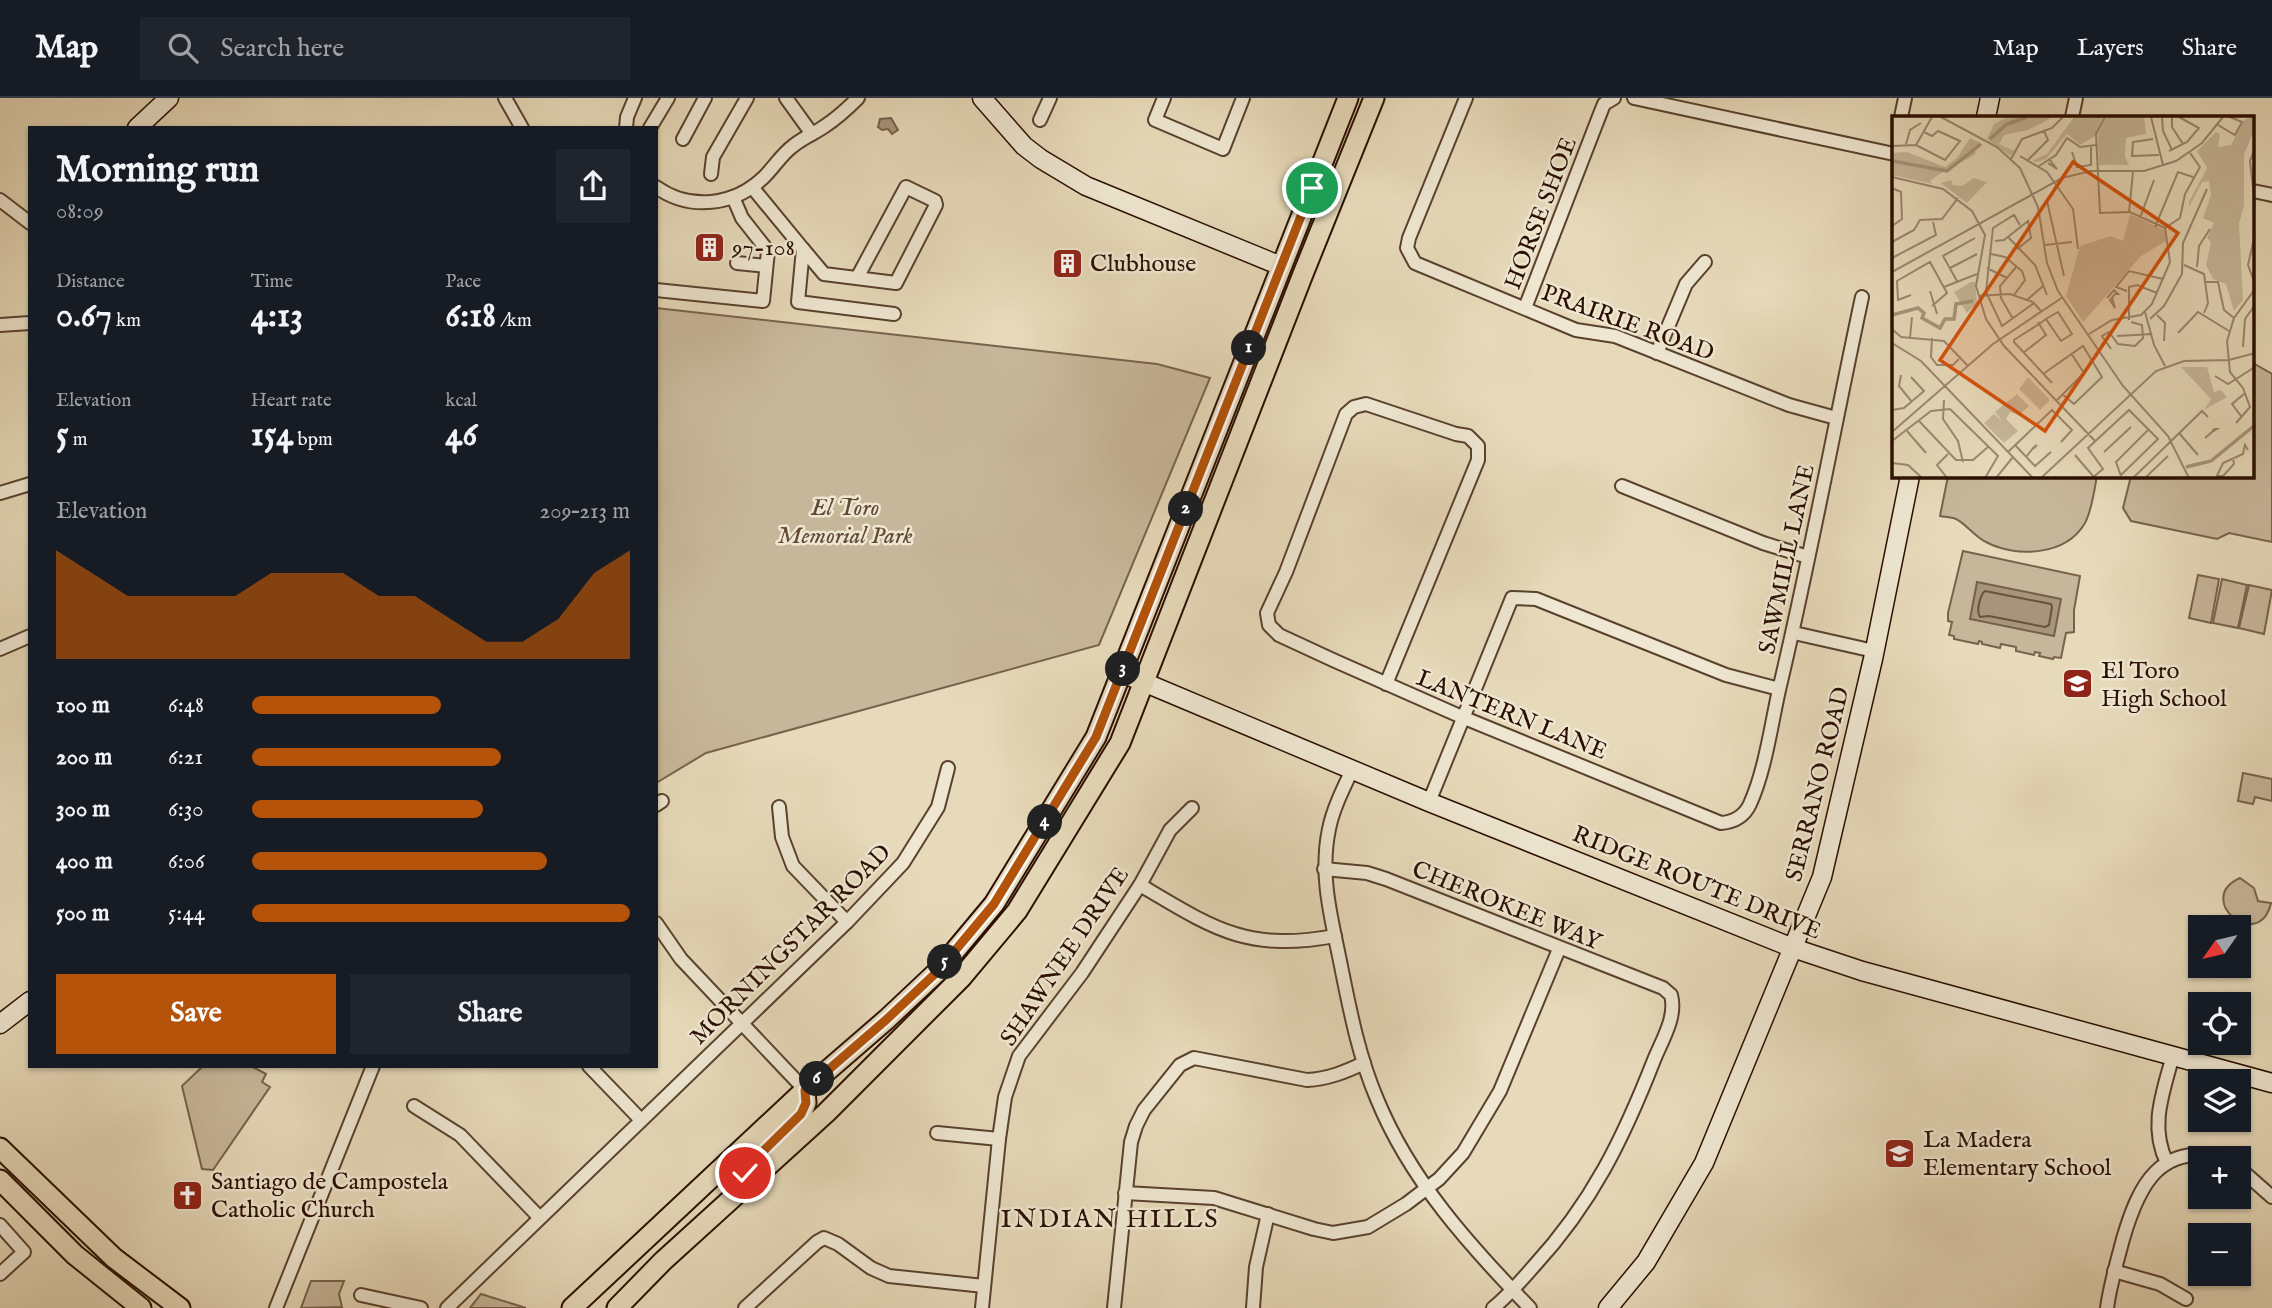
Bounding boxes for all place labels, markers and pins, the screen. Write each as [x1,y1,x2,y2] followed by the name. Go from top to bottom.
[1282,158,1342,218] pin
[692,230,726,264] building icon: 97-108
[731,233,795,264] place label: 97-108
[1050,246,1084,280] building icon: Clubhouse
[1090,249,1196,280] place label: Clubhouse
[1232,330,1266,366] pin: 1
[1168,492,1204,526] pin: 2
[1106,652,1140,686] pin: 3
[2101,656,2227,715] place label: El Toro High School
[2061,667,2095,701] school or university icon: El Toro High School
[1028,804,1062,840] pin: 4
[928,944,962,980] pin: 5
[800,1062,834,1096] pin: 6
[1923,1125,2112,1184] place label: La Madera Elementary School
[1883,1136,1917,1170] school or university icon: La Madera Elementary School
[715,1143,775,1203] pin
[211,1167,449,1226] place label: Santiago de Campostela Catholic Church
[171,1178,205,1212] church icon: Santiago de Campostela Catholic Church

